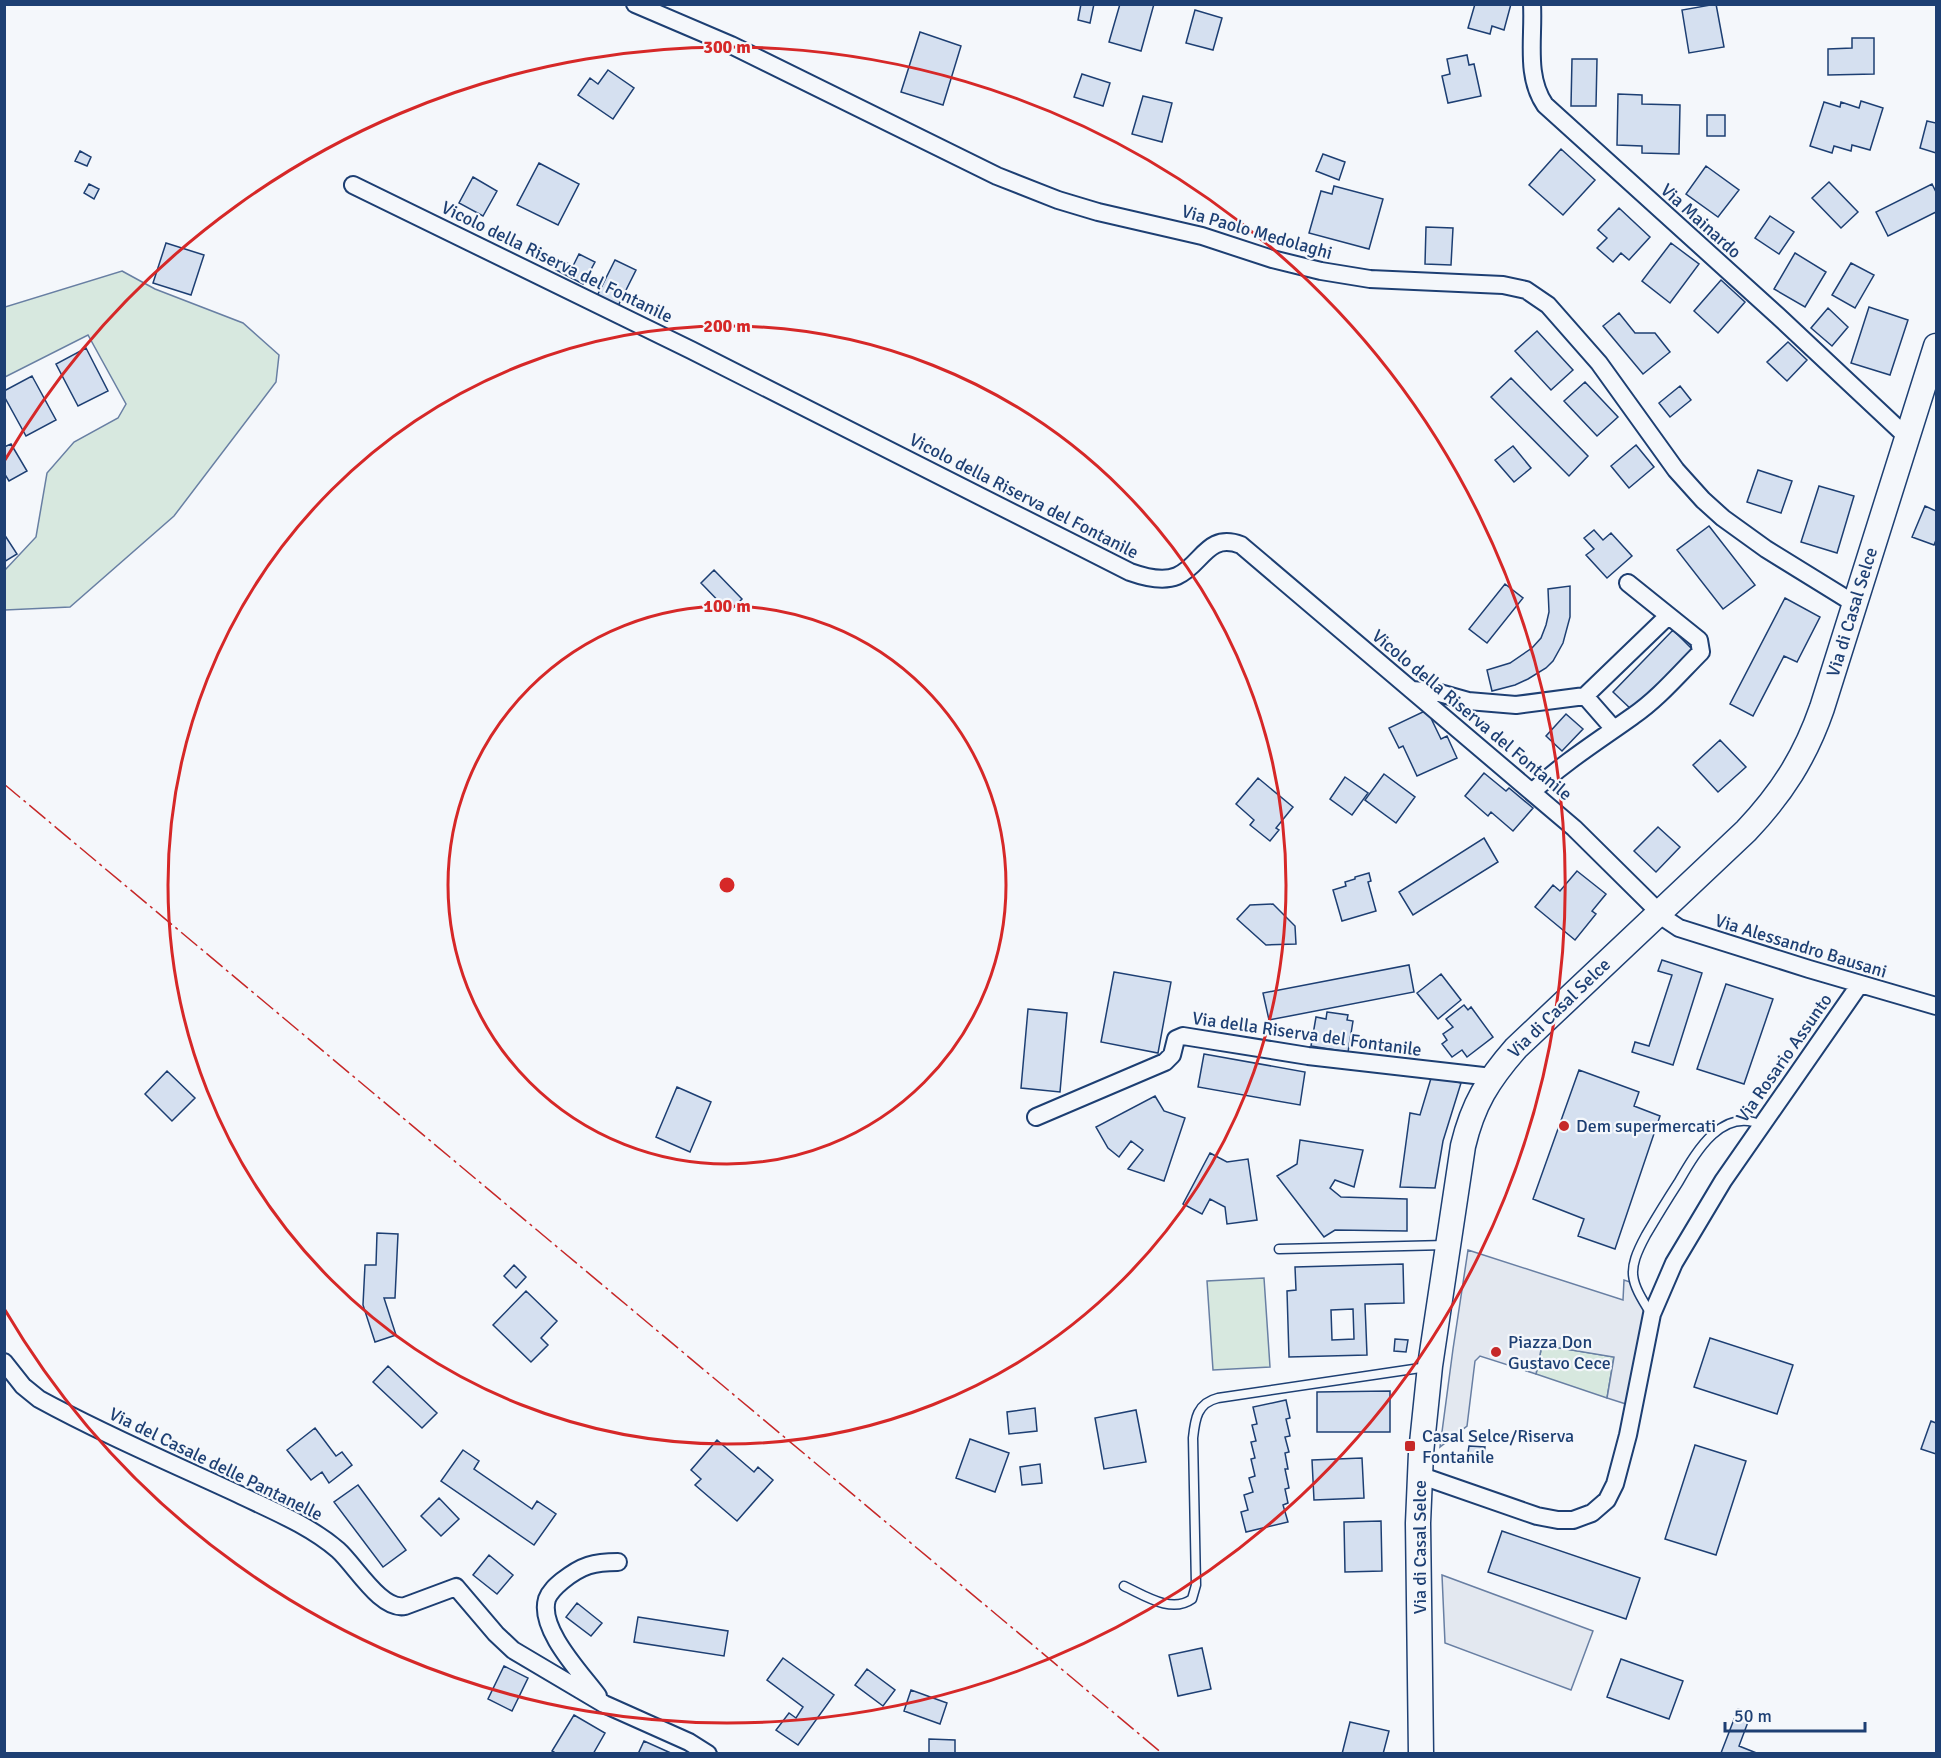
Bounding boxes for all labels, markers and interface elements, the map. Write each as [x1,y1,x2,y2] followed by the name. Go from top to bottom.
[703,36,751,58] text: 300 m
[1656,179,1746,263] street label: Via Mainardo
[438,196,676,328] street label: Vicolo della Riserva del Fontanile
[1179,200,1335,264] street label: Via Paolo Medolaghi
[703,315,751,337] text: 200 m
[906,428,1142,564] street label: Vicolo della Riserva del Fontanile
[1822,545,1882,679] street label: Via di Casal Selce
[703,595,751,617] text: 100 m
[1367,625,1577,805] street label: Vicolo della Riserva del Fontanile
[717,875,737,895] centre of rings
[1712,909,1890,983] street label: Via Alessandro Bausani
[1503,953,1615,1063] street label: Via di Casal Selce
[1731,989,1837,1127] street label: Via Rosario Assunto
[1191,1007,1423,1061] street label: Via della Riserva del Fontanile
[1576,1115,1716,1137] place label: Dem supermercati
[1557,1119,1571,1133] marker: Dem supermercati
[1508,1331,1611,1374] place label: Piazza Don Gustavo Cece
[1489,1345,1503,1359] marker: Piazza Don Gustavo Cece
[106,1403,326,1525] street label: Via del Casale delle Pantanelle
[1422,1425,1574,1468] place label: Casal Selce/Riserva Fontanile
[1403,1439,1417,1453] marker: Casal Selce/Riserva Fontanile
[1409,1480,1431,1614] street label: Via di Casal Selce
[1725,1695,1864,1733] scale bar
[1734,1705,1772,1727] text: 50 m

